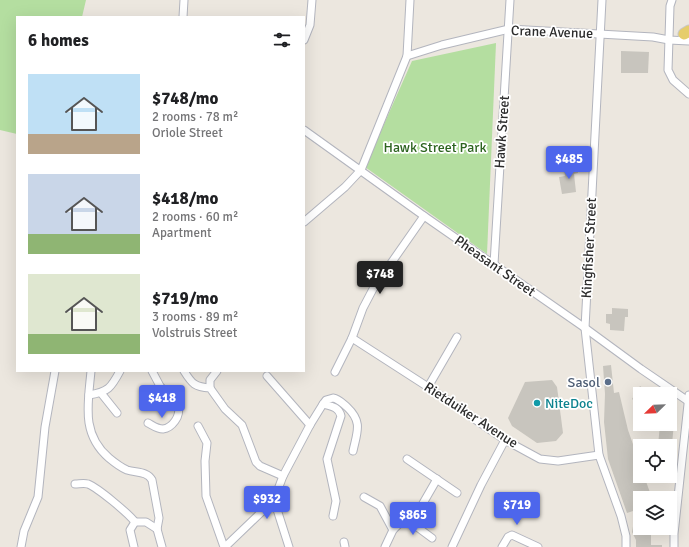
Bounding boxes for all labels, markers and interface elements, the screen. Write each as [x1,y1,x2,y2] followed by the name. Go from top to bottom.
[511,22,593,42] street label: Crane Avenue
[271,29,293,51] icon: filters
[28,30,89,51] text: 6 homes
[152,88,218,109] text: $748/mo
[60,90,108,138] icon: home
[491,95,513,169] street label: Hawk Street
[152,109,238,125] text: 2 rooms · 78 m²
[152,125,223,141] text: Oriole Street
[383,139,487,156] park label: Hawk Street Park
[545,146,593,180] pin: $485
[555,151,583,167] text: $485
[152,188,218,209] text: $418/mo
[60,190,108,238] icon: home
[578,197,600,299] street label: Kingfisher Street
[152,209,238,225] text: 2 rooms · 60 m²
[152,225,212,241] text: Apartment
[451,232,539,300] street label: Pheasant Street
[356,261,404,295] pin: $748
[366,266,394,282] text: $748
[152,288,218,309] text: $719/mo
[60,290,108,338] icon: home
[152,309,238,325] text: 3 rooms · 89 m²
[152,325,237,341] text: Volstruis Street
[568,374,600,391] place label: Sasol
[603,377,613,387] marker: Sasol
[421,378,521,452] street label: Rietduiker Avenue
[138,385,186,419] pin: $418
[633,387,677,431] north arrow
[633,387,677,535] map controls
[148,390,176,406] text: $418
[545,395,593,412] place label: NiteDoc
[532,398,542,408] marker: NiteDoc
[633,439,677,483] button: locate
[243,486,291,520] pin: $932
[253,491,281,507] text: $932
[633,491,677,535] button: layers
[493,492,541,526] pin: $719
[503,497,531,513] text: $719
[389,502,437,536] pin: $865
[399,507,427,523] text: $865

